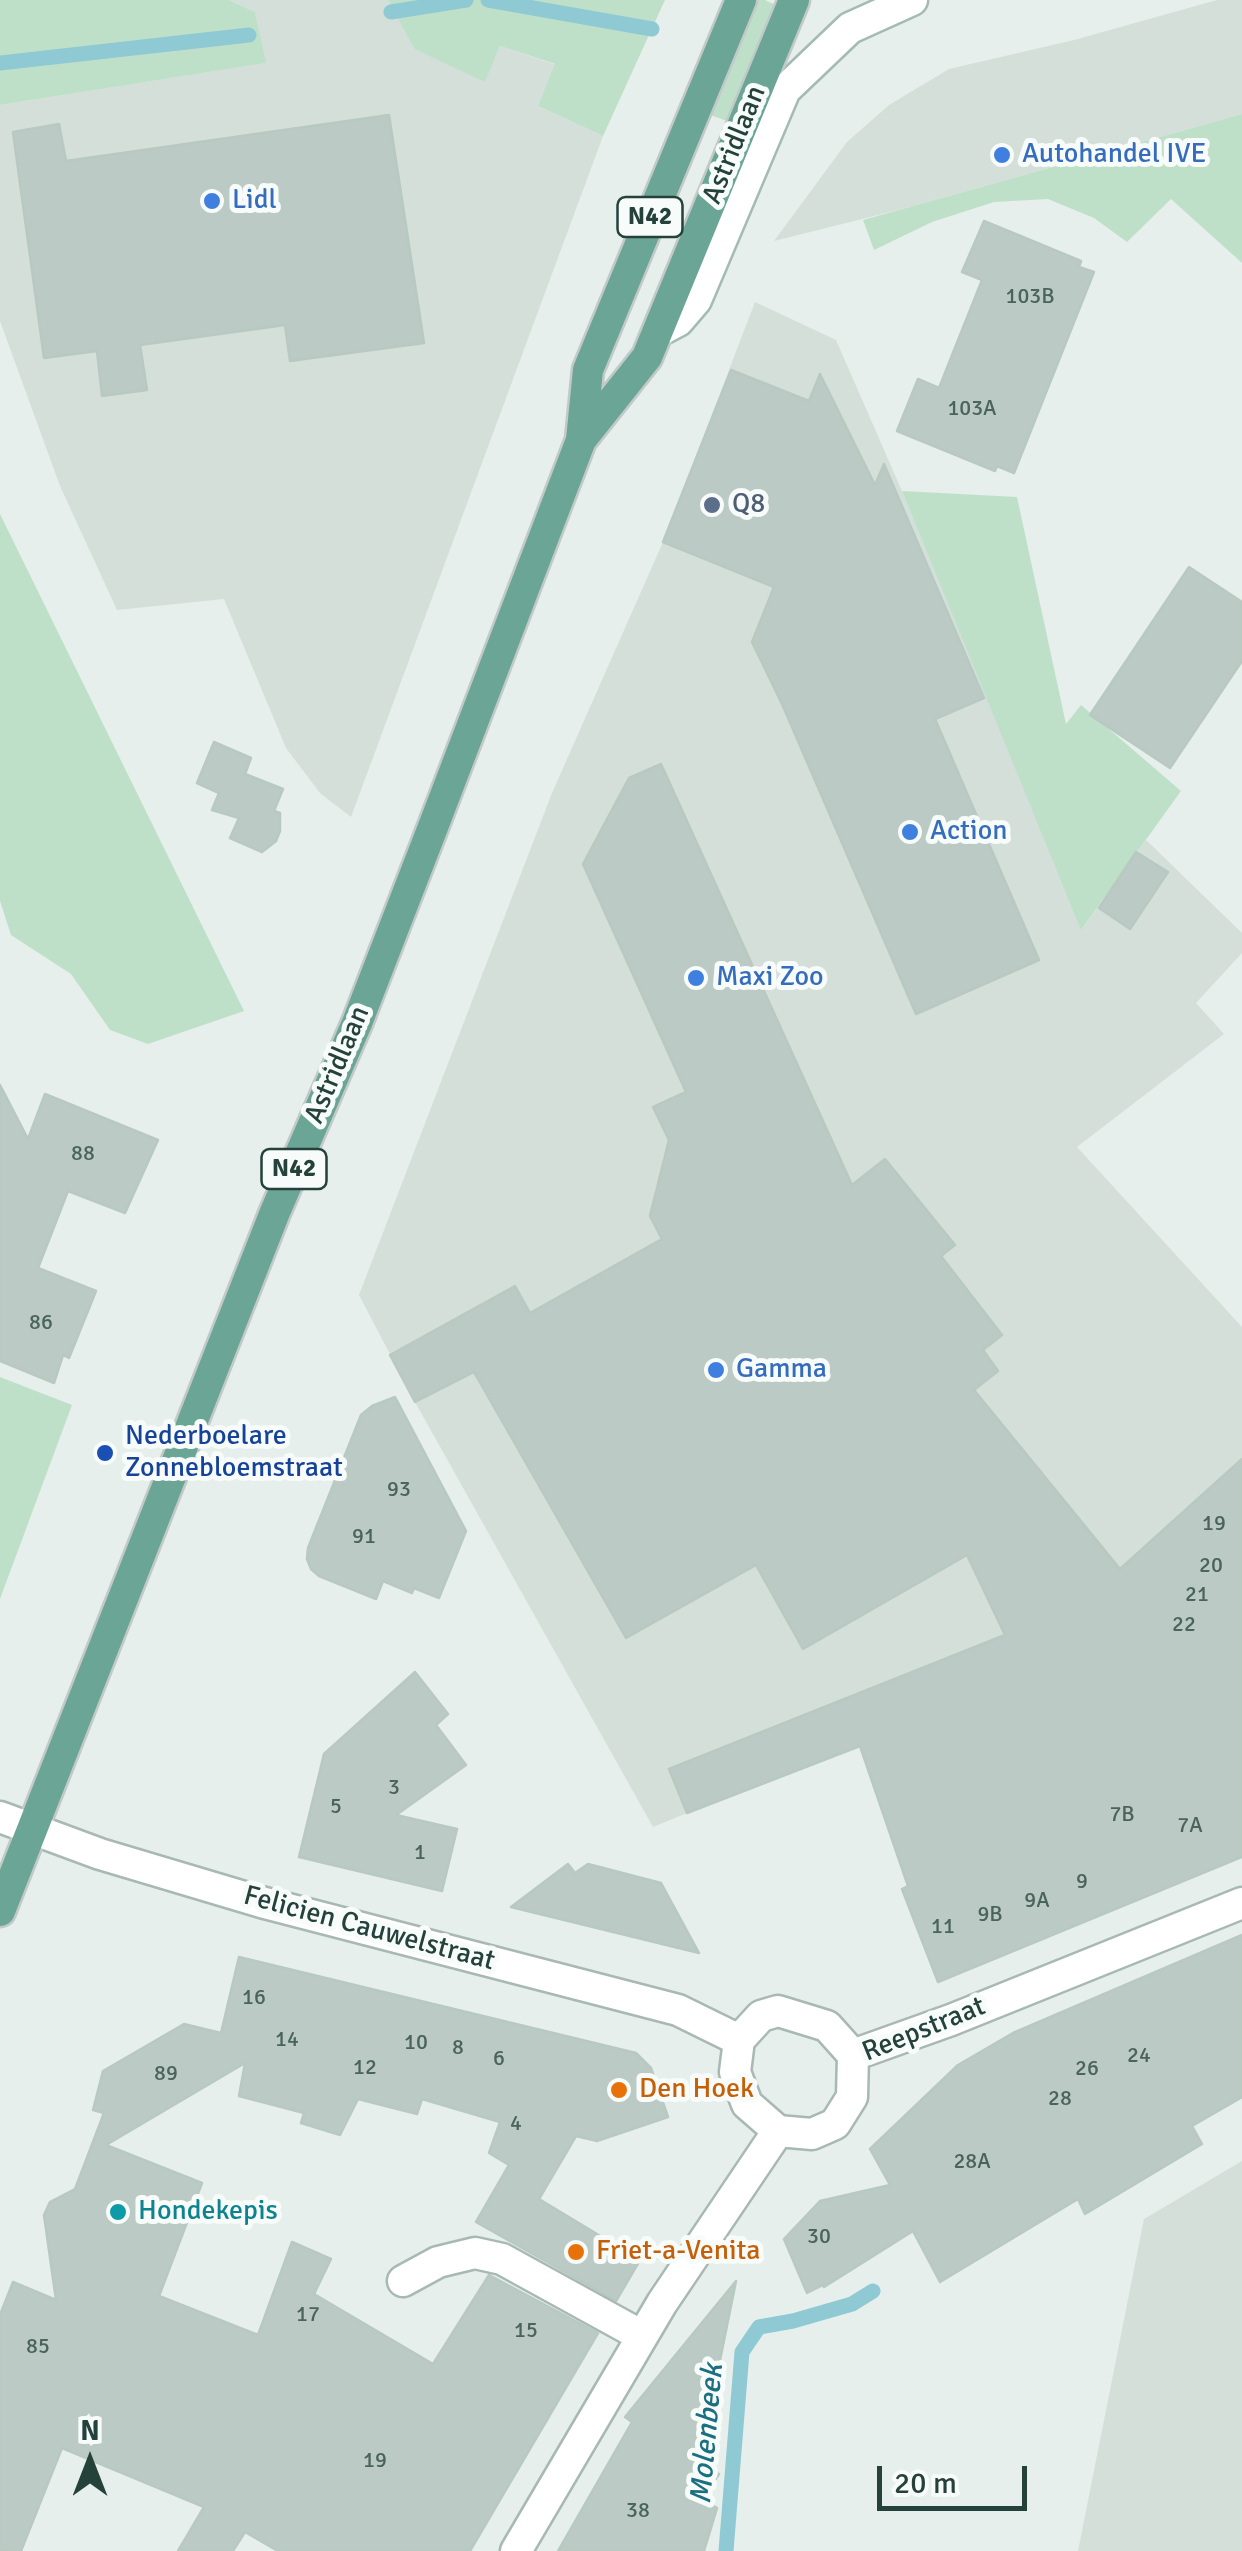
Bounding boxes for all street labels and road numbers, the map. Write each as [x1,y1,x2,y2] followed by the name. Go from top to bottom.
[696,81,774,209] street label: Astridlaan
[618,197,682,237] road number: N42
[298,1001,378,1129] street label: Astridlaan
[262,1149,326,1189] road number: N42
[240,1879,498,1979] street label: Felicien Cauwelstraat
[858,1990,990,2070] street label: Reepstraat

